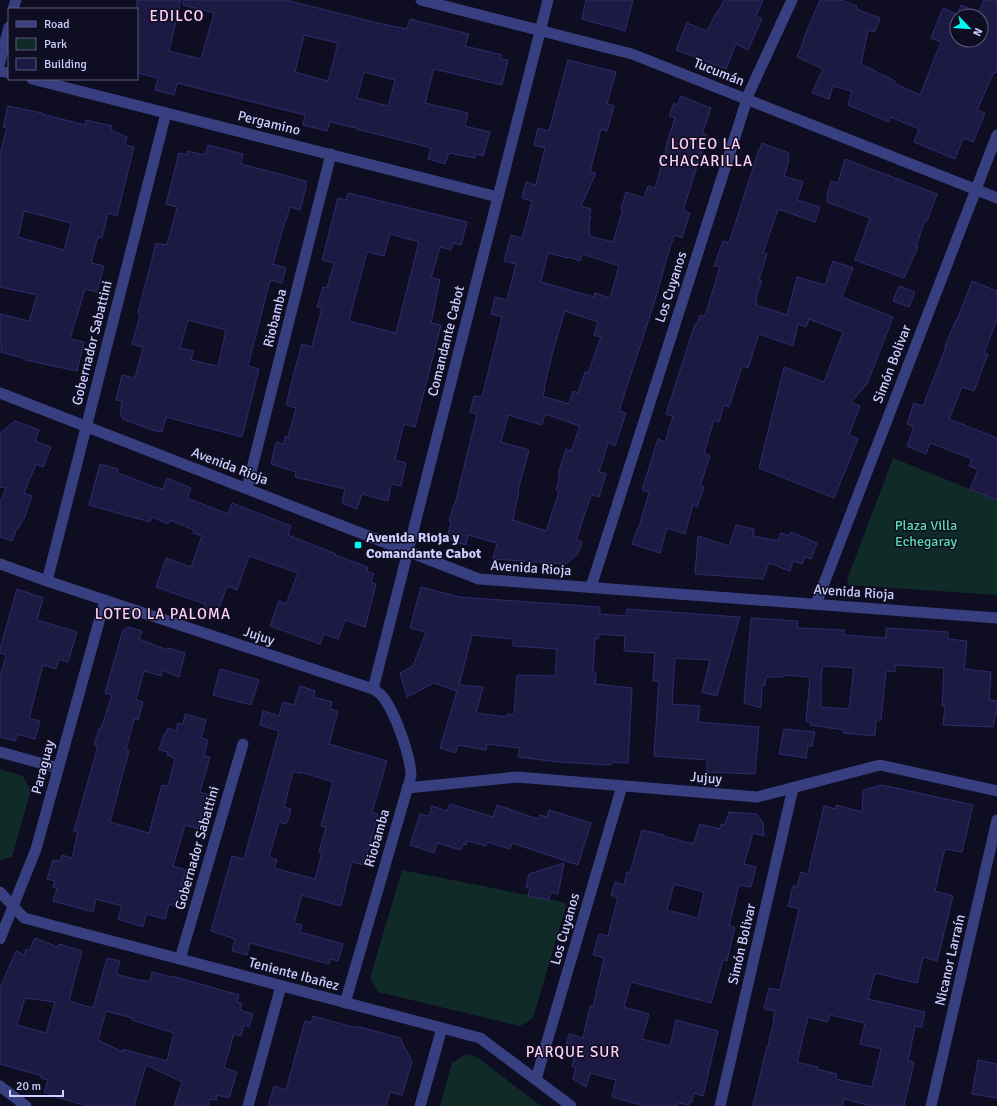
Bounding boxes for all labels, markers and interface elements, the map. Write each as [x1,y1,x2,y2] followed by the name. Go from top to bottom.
[150,7,204,25] district label: EDILCO
[8,8,138,80] legend
[949,8,989,48] north arrow
[44,17,70,32] text: Road
[970,26,985,38] text: N
[44,37,67,52] text: Park
[691,54,747,90] street label: Tucumán
[44,57,87,72] text: Building
[236,107,302,139] street label: Pergamino
[659,135,753,170] district label: LOTEO LA CHACARILLA
[651,249,691,325] street label: Los Cuyanos
[68,279,116,407] street label: Gobernador Sabattini
[424,284,468,398] street label: Comandante Cabot
[260,287,290,349] street label: Riobamba
[869,322,915,406] street label: Simón Bolivar
[189,444,271,488] street label: Avenida Rioja
[895,517,957,550] park label: Plaza Villa Echegaray
[366,529,482,562] place label: Avenida Rioja y Comandante Cabot
[353,540,363,550] marker: Avenida Rioja y Comandante Cabot
[490,557,572,579] street label: Avenida Rioja
[813,581,895,603] street label: Avenida Rioja
[95,605,231,623] district label: LOTEO LA PALOMA
[241,623,277,649] street label: Jujuy
[28,738,58,796] street label: Paraguay
[689,768,723,788] street label: Jujuy
[171,784,223,912] street label: Gobernador Sabattini
[361,807,393,869] street label: Riobamba
[547,891,583,967] street label: Los Cuyanos
[724,901,760,986] street label: Simón Bolivar
[931,913,969,1007] street label: Nicanor Larraín
[247,954,341,994] street label: Teniente Ibañez
[526,1043,620,1061] district label: PARQUE SUR
[10,1072,63,1098] scale bar
[16,1079,41,1094] text: 20 m

